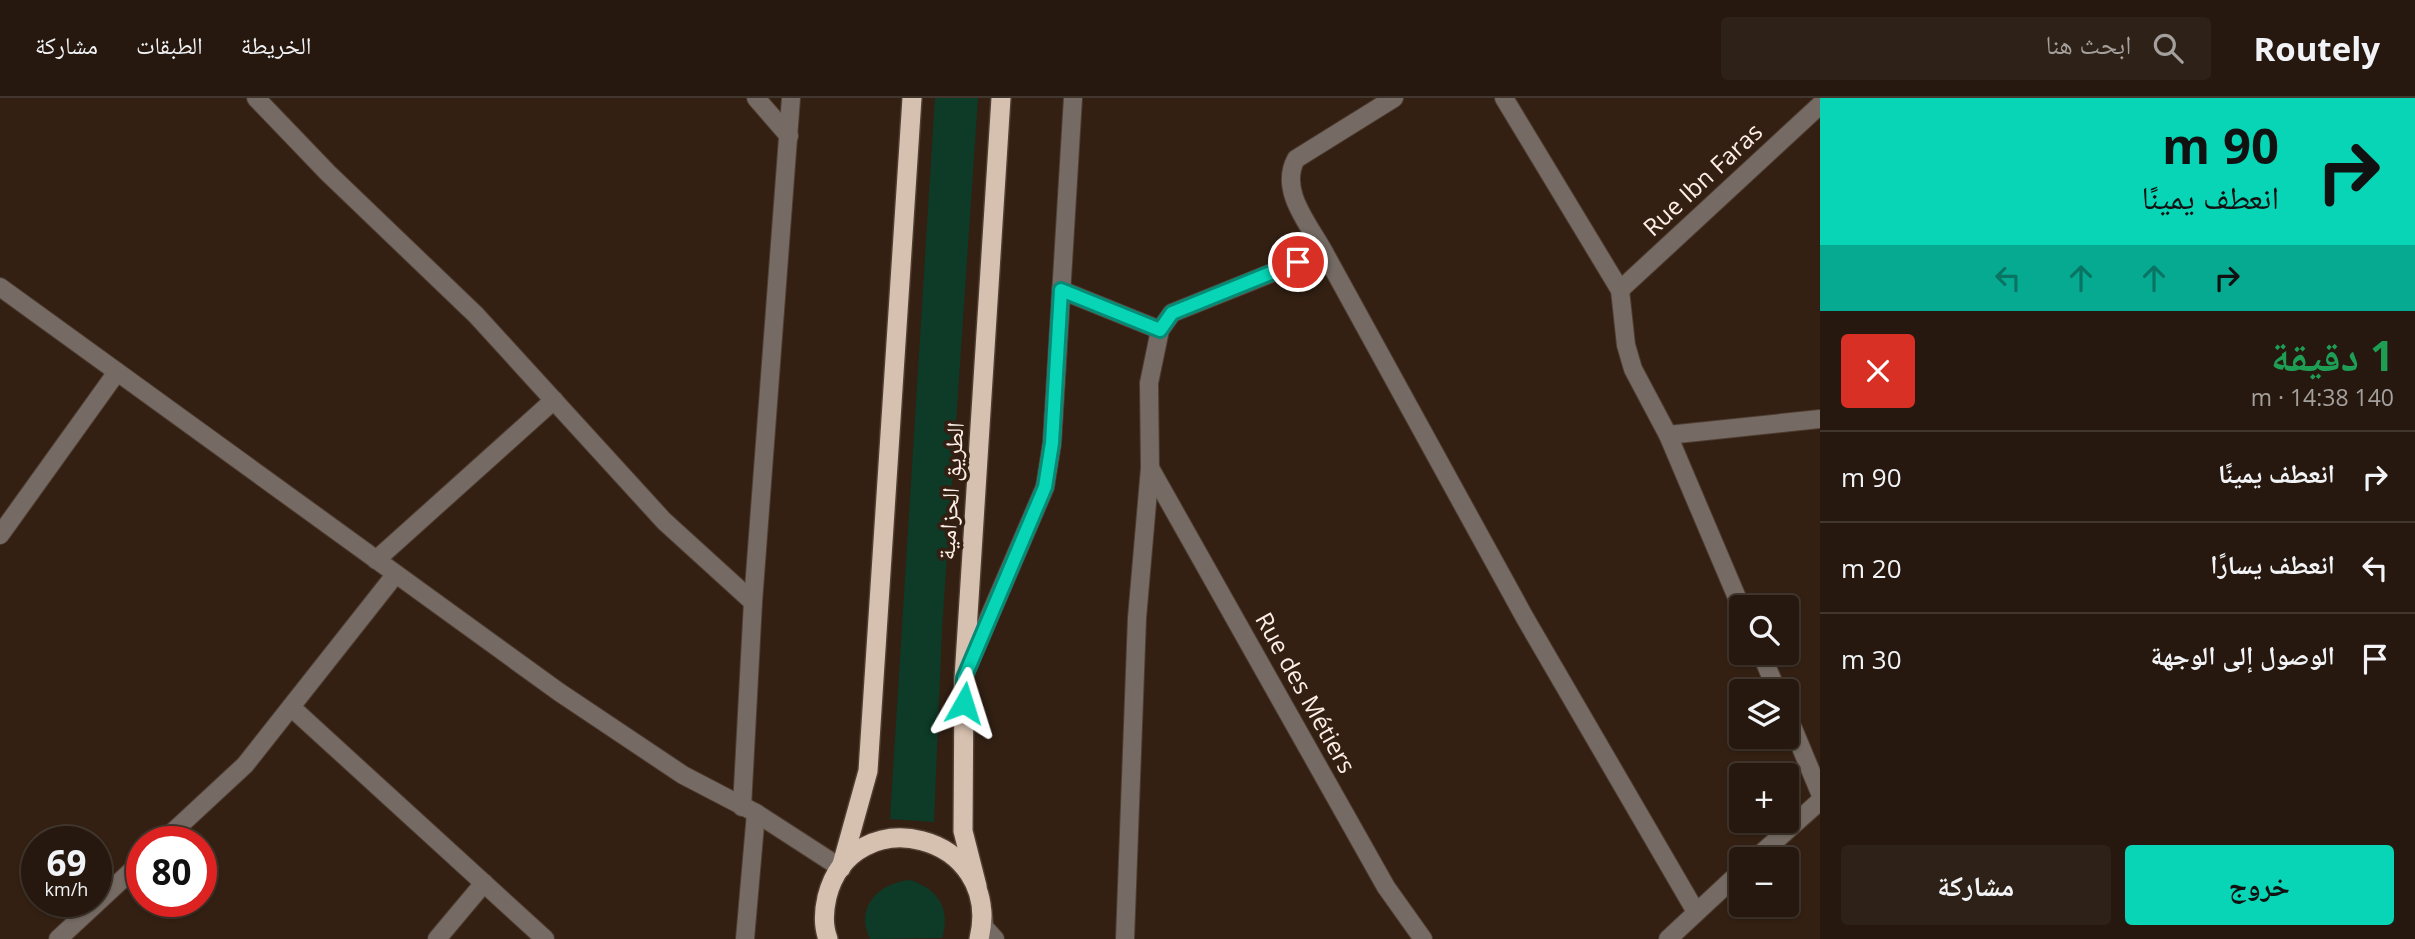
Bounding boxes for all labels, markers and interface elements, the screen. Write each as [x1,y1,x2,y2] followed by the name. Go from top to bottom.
[1721,17,2211,80] search box
[2045,26,2131,62] text: ابحث هنا
[2253,26,2380,71] text: Routely
[35,28,98,61] text: مشاركة
[136,28,203,61] text: الطبقات
[241,28,311,61] text: الخريطة
[2149,29,2187,67] icon: search
[2162,112,2279,178] text: 90 m
[1635,115,1769,243] street label: Rue Ibn Faras
[2303,126,2394,217] icon: right
[2142,175,2279,218] text: انعطف يمينًا
[1268,232,1328,292] pin
[1279,243,1317,281] icon: arrive
[1989,259,2027,297] icon: left
[2062,259,2100,297] icon: ahead
[2135,259,2173,297] icon: ahead
[2208,259,2246,297] icon: right
[2271,326,2394,383] text: 1 دقيقة
[1841,334,1915,408] button: close
[2251,381,2394,413] text: 140 m · 14:38
[928,421,971,561] street label: الطريق الحزامية
[2218,455,2335,491] text: انعطف يمينًا
[2356,458,2394,496] icon: right
[1841,459,1902,495] text: 90 m
[2210,546,2335,582] text: انعطف يسارًا
[2356,549,2394,587] icon: left
[1841,550,1902,586] text: 20 m
[1729,595,1799,917] map controls
[1729,595,1799,665] button: search
[1248,606,1364,779] street label: Rue des Métiers
[2151,637,2335,673] text: الوصول إلى الوجهة
[2356,640,2394,678] icon: arrive
[1841,641,1902,677] text: 30 m
[927,666,1001,740] position arrow
[1729,679,1799,749] button: layers
[1729,763,1799,833] button: +
[126,826,217,917] speed limit sign: 80
[46,839,87,886] text: 69
[1841,845,2111,925] button: مشاركة
[2125,845,2394,925] button: خروج
[1729,847,1799,917] button: −
[45,877,88,901] text: km/h

